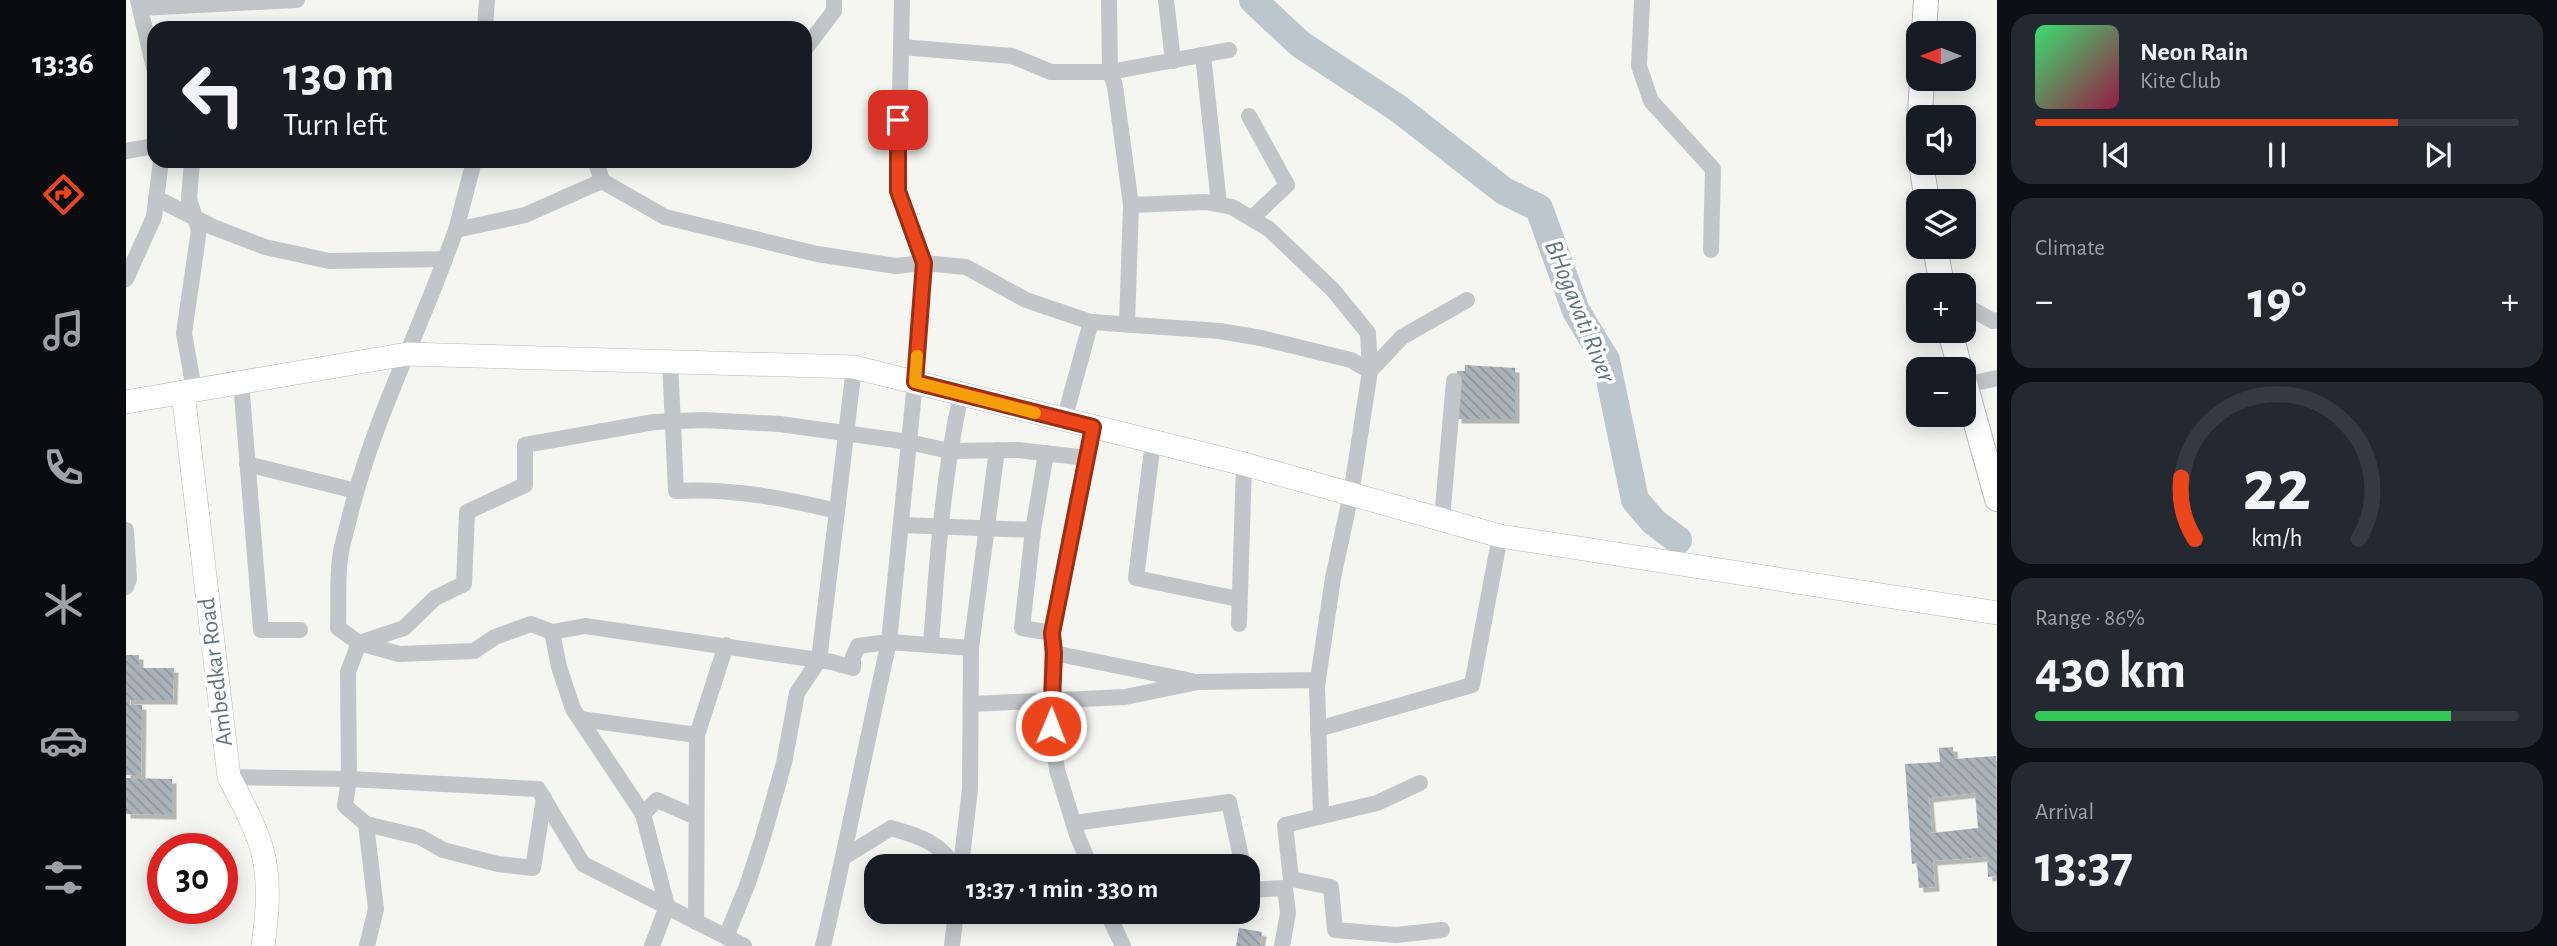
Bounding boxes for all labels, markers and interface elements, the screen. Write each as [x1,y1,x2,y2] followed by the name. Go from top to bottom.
[1906,21,1976,91] north arrow
[1906,21,1976,427] map controls
[2140,39,2248,65] text: Neon Rain
[32,47,94,79] text: 13:36
[168,49,259,140] icon: left
[283,51,394,100] text: 130 m
[2140,70,2221,93] text: Kite Club
[868,90,928,150] pin
[879,101,917,139] icon: arrive
[1906,105,1976,175] button: sound
[283,109,387,141] text: Turn left
[2097,136,2135,174] icon: previous
[2258,136,2296,174] icon: pause
[2419,136,2457,174] icon: next
[39,170,88,219] icon: directions
[1906,189,1976,259] button: layers
[1540,236,1621,387] water label: BHogavati River
[2035,237,2105,260] text: Climate
[1906,273,1976,343] button: +
[2247,275,2307,327] text: 19°
[2035,283,2053,321] text: −
[2501,283,2519,321] text: +
[39,306,88,355] icon: music
[1906,357,1976,427] button: −
[39,443,88,492] icon: phone
[2243,451,2311,524] text: 22
[2251,526,2303,551] text: km/h
[39,580,88,629] icon: climate
[195,596,237,748] street label: Ambedkar Road
[2035,607,2145,630] text: Range · 86%
[2035,645,2186,697] text: 430 km
[1014,689,1088,763] position arrow
[39,716,88,765] icon: car
[2035,801,2094,824] text: Arrival
[147,833,238,924] speed limit sign: 30
[2035,839,2133,891] text: 13:37
[39,853,88,902] icon: filters
[966,876,1158,902] text: 13:37 · 1 min · 330 m

